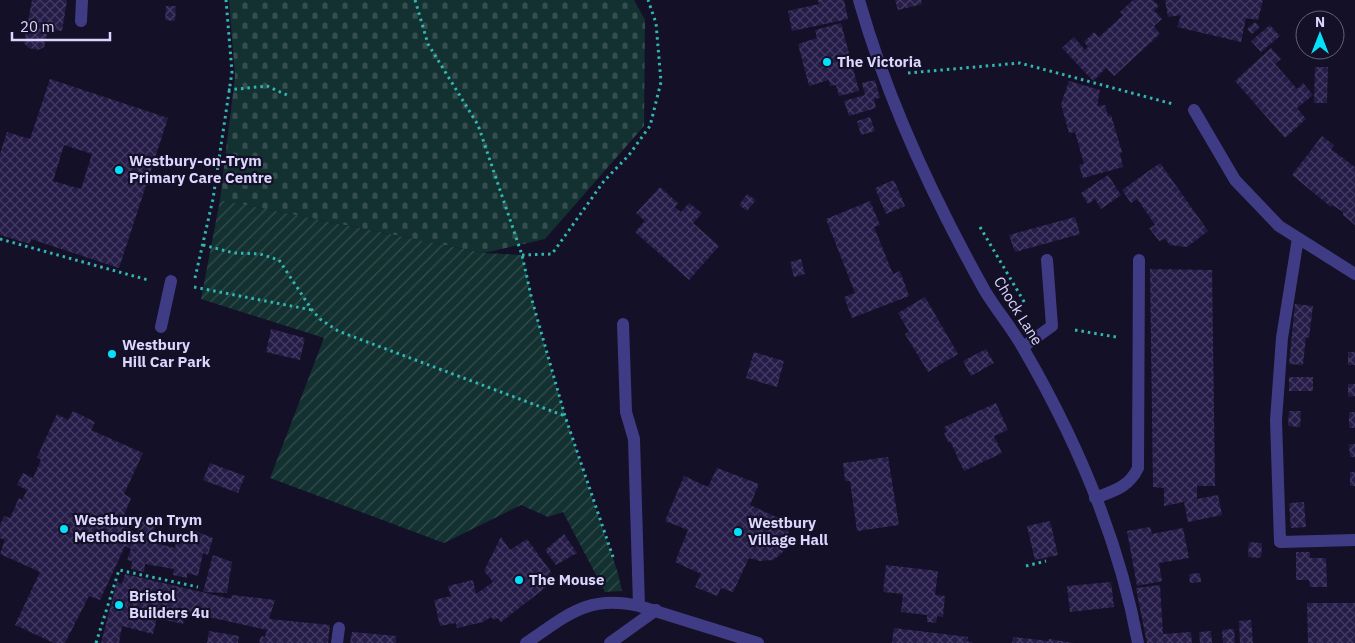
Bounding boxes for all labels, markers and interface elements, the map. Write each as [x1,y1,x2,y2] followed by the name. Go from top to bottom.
[12,10,110,42] scale bar
[1295,10,1345,60] north arrow
[1315,13,1325,31] text: N
[20,17,55,36] text: 20 m
[837,52,922,71] place label: The Victoria
[821,56,833,68] marker: The Victoria
[129,151,272,187] place label: Westbury-on-Trym Primary Care Centre
[113,164,125,176] marker: Westbury-on-Trym Primary Care Centre
[990,273,1047,349] street label: Chock Lane
[122,335,211,371] place label: Westbury Hill Car Park
[106,348,118,360] marker: Westbury Hill Car Park
[74,510,202,546] place label: Westbury on Trym Methodist Church
[748,513,829,549] place label: Westbury Village Hall
[58,523,70,535] marker: Westbury on Trym Methodist Church
[732,526,744,538] marker: Westbury Village Hall
[529,570,604,589] place label: The Mouse
[513,574,525,586] marker: The Mouse
[129,586,209,622] place label: Bristol Builders 4u
[113,599,125,611] marker: Bristol Builders 4u

